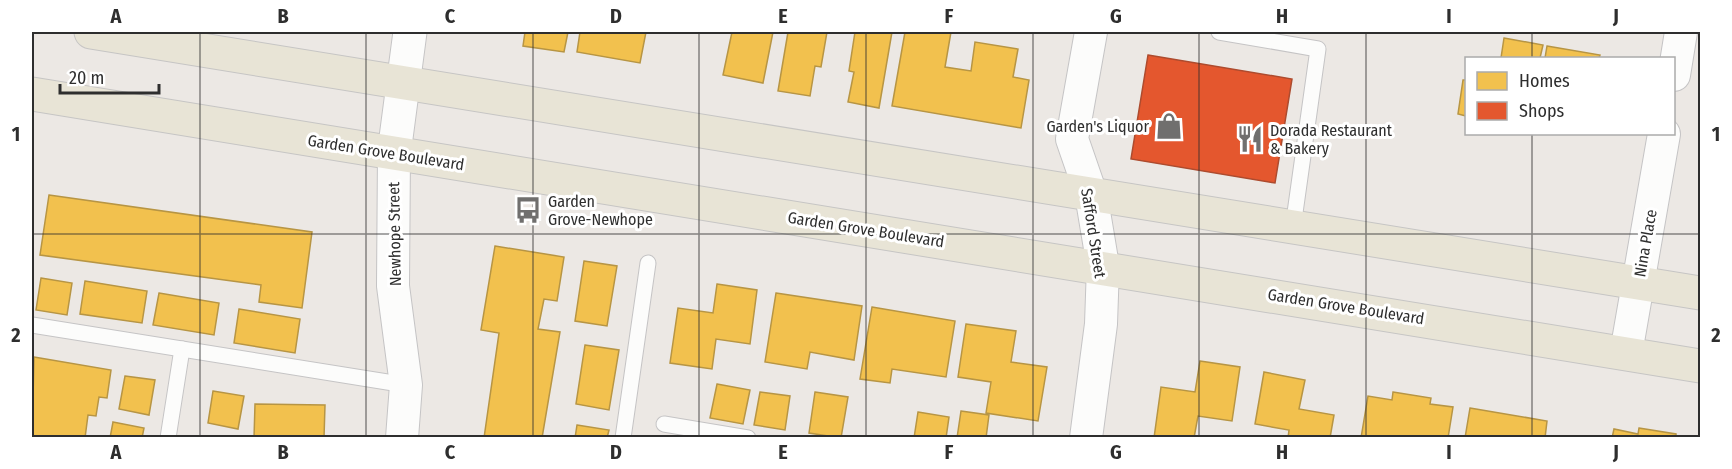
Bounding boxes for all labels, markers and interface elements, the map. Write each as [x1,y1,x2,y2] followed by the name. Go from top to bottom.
[110,4,123,28] text: A
[277,4,289,28] text: B
[445,4,456,28] text: C
[610,4,622,28] text: D
[778,4,788,28] text: E
[945,4,954,28] text: F
[1110,4,1122,28] text: G
[1276,4,1288,28] text: H
[1446,4,1452,28] text: I
[1612,4,1619,28] text: J
[60,57,159,95] scale bar
[1465,57,1675,135] legend
[69,67,104,89] text: 20 m
[1519,70,1570,92] text: Homes
[1519,100,1564,122] text: Shops
[1154,111,1184,141] shop icon: Garden's Liquor
[1046,117,1149,136] place label: Garden's Liquor
[1270,121,1393,158] place label: Dorada Restaurant & Bakery
[12,122,20,146] text: 1
[1712,122,1720,146] text: 1
[1235,124,1265,154] restaurant icon: Dorada Restaurant & Bakery
[306,131,466,174] street label: Garden Grove Boulevard
[384,181,405,286] street label: Newhope Street
[1077,187,1110,280] street label: Safford Street
[548,192,653,229] place label: Garden Grove-Newhope
[513,195,543,225] bus stop icon: Garden Grove-Newhope
[786,208,946,251] street label: Garden Grove Boulevard
[1630,208,1661,278] street label: Nina Place
[1266,285,1426,328] street label: Garden Grove Boulevard
[10,323,21,347] text: 2
[1710,323,1721,347] text: 2
[110,440,123,464] text: A
[277,440,289,464] text: B
[445,440,456,464] text: C
[610,440,622,464] text: D
[778,440,788,464] text: E
[945,440,954,464] text: F
[1110,440,1122,464] text: G
[1276,440,1288,464] text: H
[1446,440,1452,464] text: I
[1612,440,1619,464] text: J

